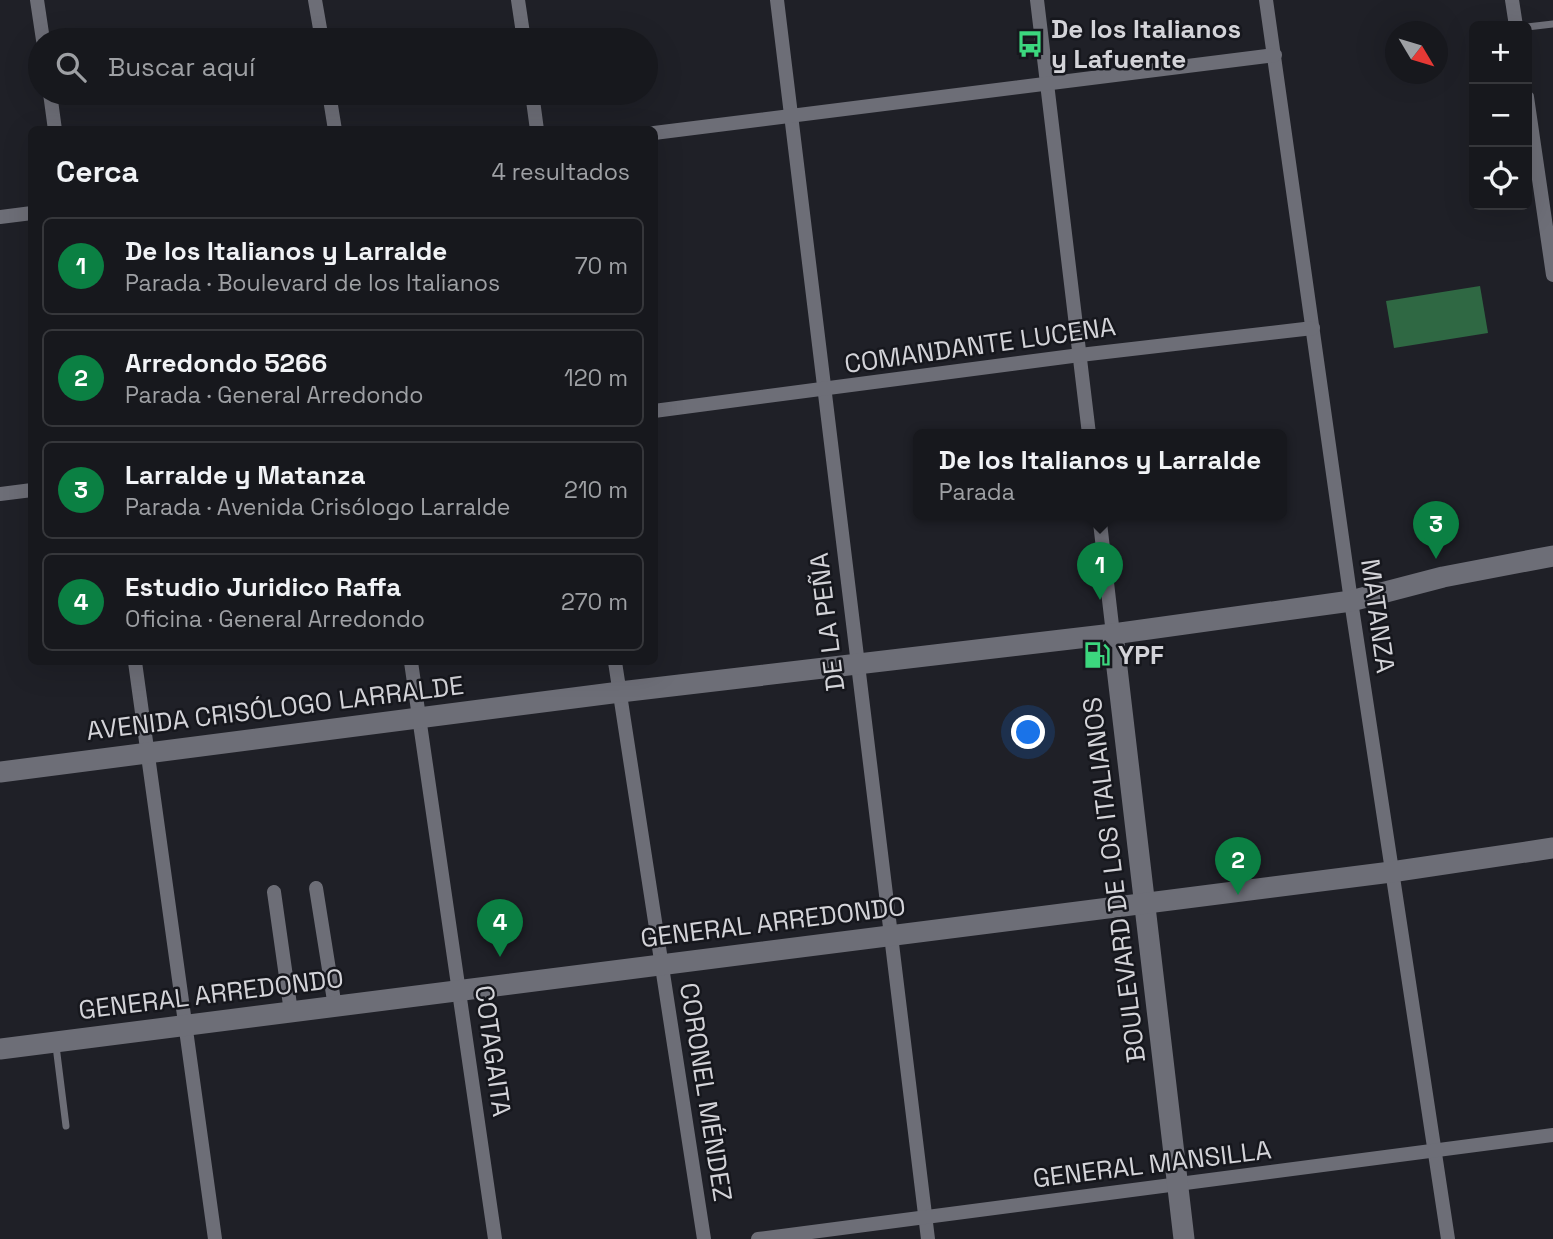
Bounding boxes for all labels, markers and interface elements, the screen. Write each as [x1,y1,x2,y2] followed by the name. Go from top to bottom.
[1051,12,1241,76] place label: De los Italianos y Lafuente
[1385,21,1448,84] north arrow
[1469,21,1532,210] map controls
[1469,21,1532,84] button: +
[28,28,658,105] search box
[1015,29,1045,59] bus stop icon: De los Italianos y Lafuente
[52,48,90,86] icon: search
[108,50,255,84] text: Buscar aquí
[1469,84,1532,147] button: −
[1469,147,1532,210] button: locate
[56,152,139,191] text: Cerca
[491,157,630,187] text: 4 resultados
[125,234,447,268] text: De los Italianos y Larralde
[76,251,86,281] text: 1
[575,251,628,281] text: 70 m
[125,268,500,298] text: Parada · Boulevard de los Italianos
[842,309,1118,381] street label: COMANDANTE LUCENA
[125,346,327,380] text: Arredondo 5266
[74,363,88,393] text: 2
[564,363,628,393] text: 120 m
[125,380,424,410] text: Parada · General Arredondo
[913,429,1287,520] popup
[939,443,1261,477] text: De los Italianos y Larralde
[125,458,366,492] text: Larralde y Matanza
[74,475,88,505] text: 3
[564,475,628,505] text: 210 m
[939,477,1015,507] text: Parada
[125,492,510,522] text: Parada · Avenida Crisólogo Larralde
[1413,501,1459,559] pin: 3
[1077,542,1123,600] pin: 1
[802,551,852,693] street label: DE LA PEÑA
[1353,557,1403,675] street label: MATANZA
[125,570,401,604] text: Estudio Juridico Raffa
[74,587,88,617] text: 4
[561,587,628,617] text: 270 m
[125,604,425,634] text: Oficina · General Arredondo
[1118,638,1164,672] place label: YPF
[1082,640,1112,670] fuel station icon: YPF
[84,668,466,748] street label: AVENIDA CRISÓLOGO LARRALDE
[1075,695,1153,1065] street label: BOULEVARD DE LOS ITALIANOS
[1011,715,1045,749] your location
[1215,837,1261,895] pin: 2
[639,889,907,955] street label: GENERAL ARREDONDO
[477,899,523,957] pin: 4
[77,961,345,1027] street label: GENERAL ARREDONDO
[672,980,740,1204] street label: CORONEL MÉNDEZ
[467,983,519,1119] street label: COTAGAITA
[1031,1133,1273,1195] street label: GENERAL MANSILLA

